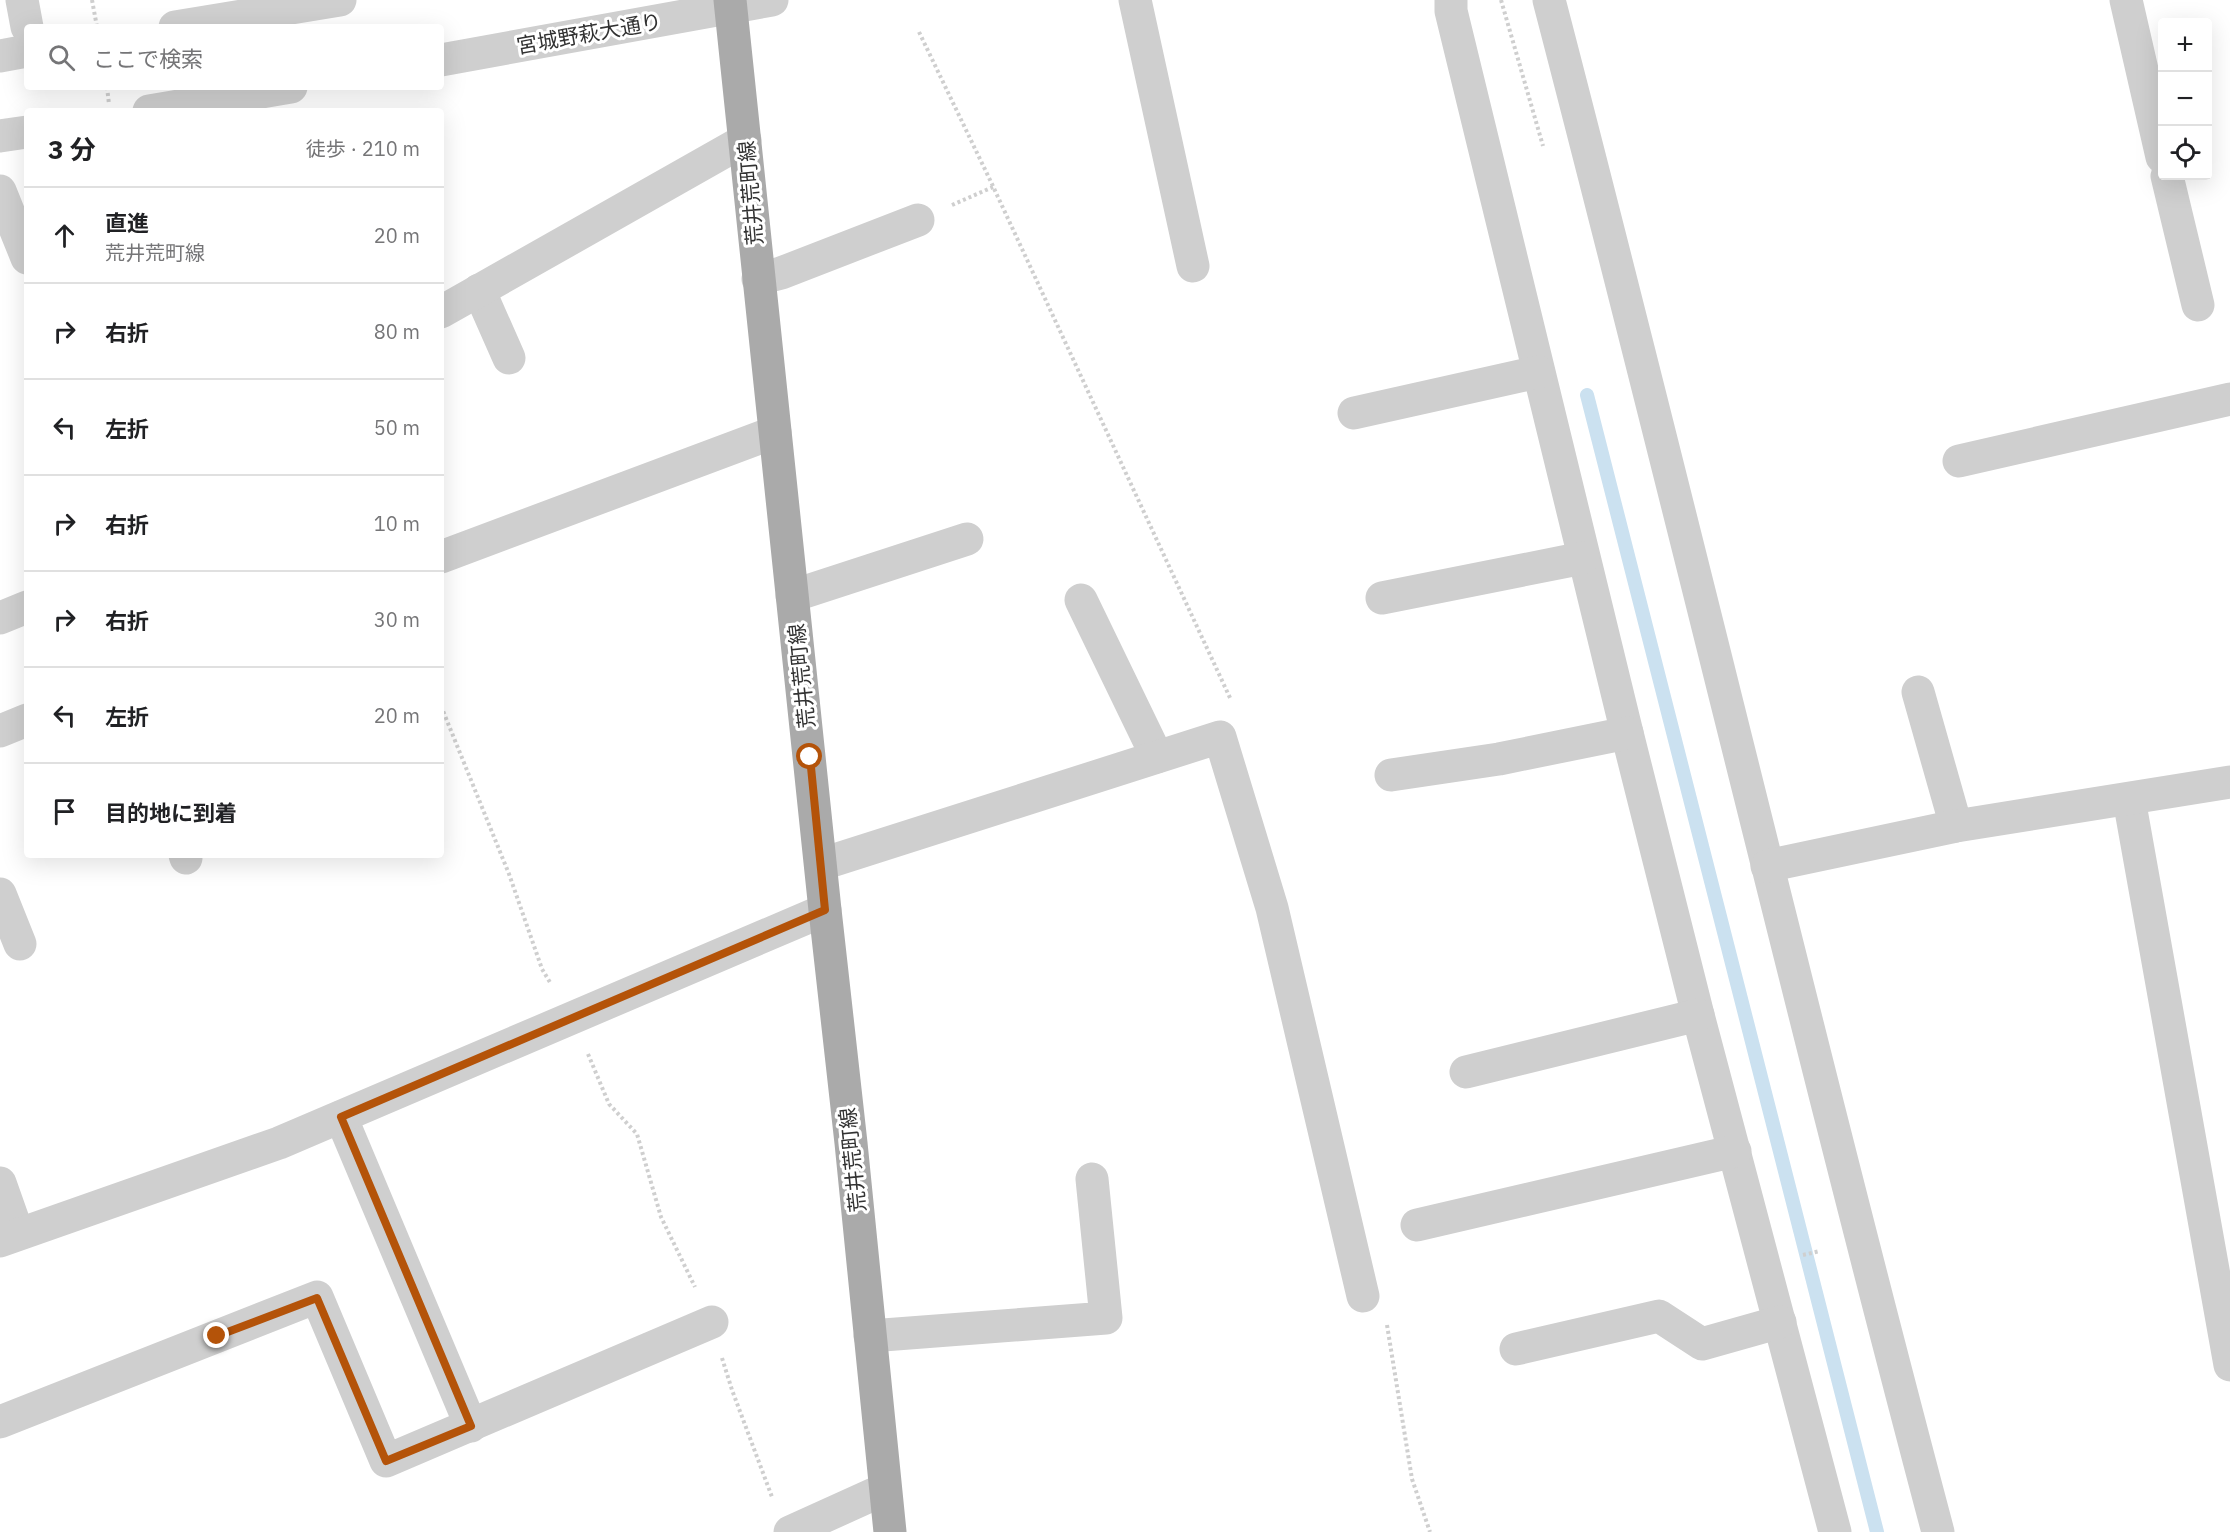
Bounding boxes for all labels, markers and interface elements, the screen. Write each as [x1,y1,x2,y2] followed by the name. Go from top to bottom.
[514,6,664,60] street label: 宮城野萩大通り
[2158,18,2212,180] map controls
[2158,18,2212,72] button: +
[24,24,444,90] search box
[45,41,78,74] icon: search
[93,44,203,73] text: ここで検索
[2158,72,2212,126] button: −
[2158,126,2212,180] button: locate
[48,132,96,166] text: 3 分
[306,135,420,162] text: 徒歩 · 210 m
[731,139,769,247] street label: 荒井荒町線
[105,208,149,237] text: 直進
[48,219,81,252] icon: ahead
[374,222,420,249] text: 20 m
[105,239,205,266] text: 荒井荒町線
[48,315,81,348] icon: right
[105,318,149,347] text: 右折
[374,318,420,345] text: 80 m
[48,411,81,444] icon: left
[105,414,149,443] text: 左折
[374,414,420,441] text: 50 m
[48,507,81,540] icon: right
[105,510,149,539] text: 右折
[374,510,420,537] text: 10 m
[48,603,81,636] icon: right
[105,606,149,635] text: 右折
[374,606,420,633] text: 30 m
[782,622,820,730] street label: 荒井荒町線
[48,699,81,732] icon: left
[105,702,149,731] text: 左折
[374,702,420,729] text: 20 m
[796,743,822,769] route start
[48,795,81,828] icon: arrive
[105,798,237,827] text: 目的地に到着
[833,1106,871,1214] street label: 荒井荒町線
[203,1322,229,1348] route end

